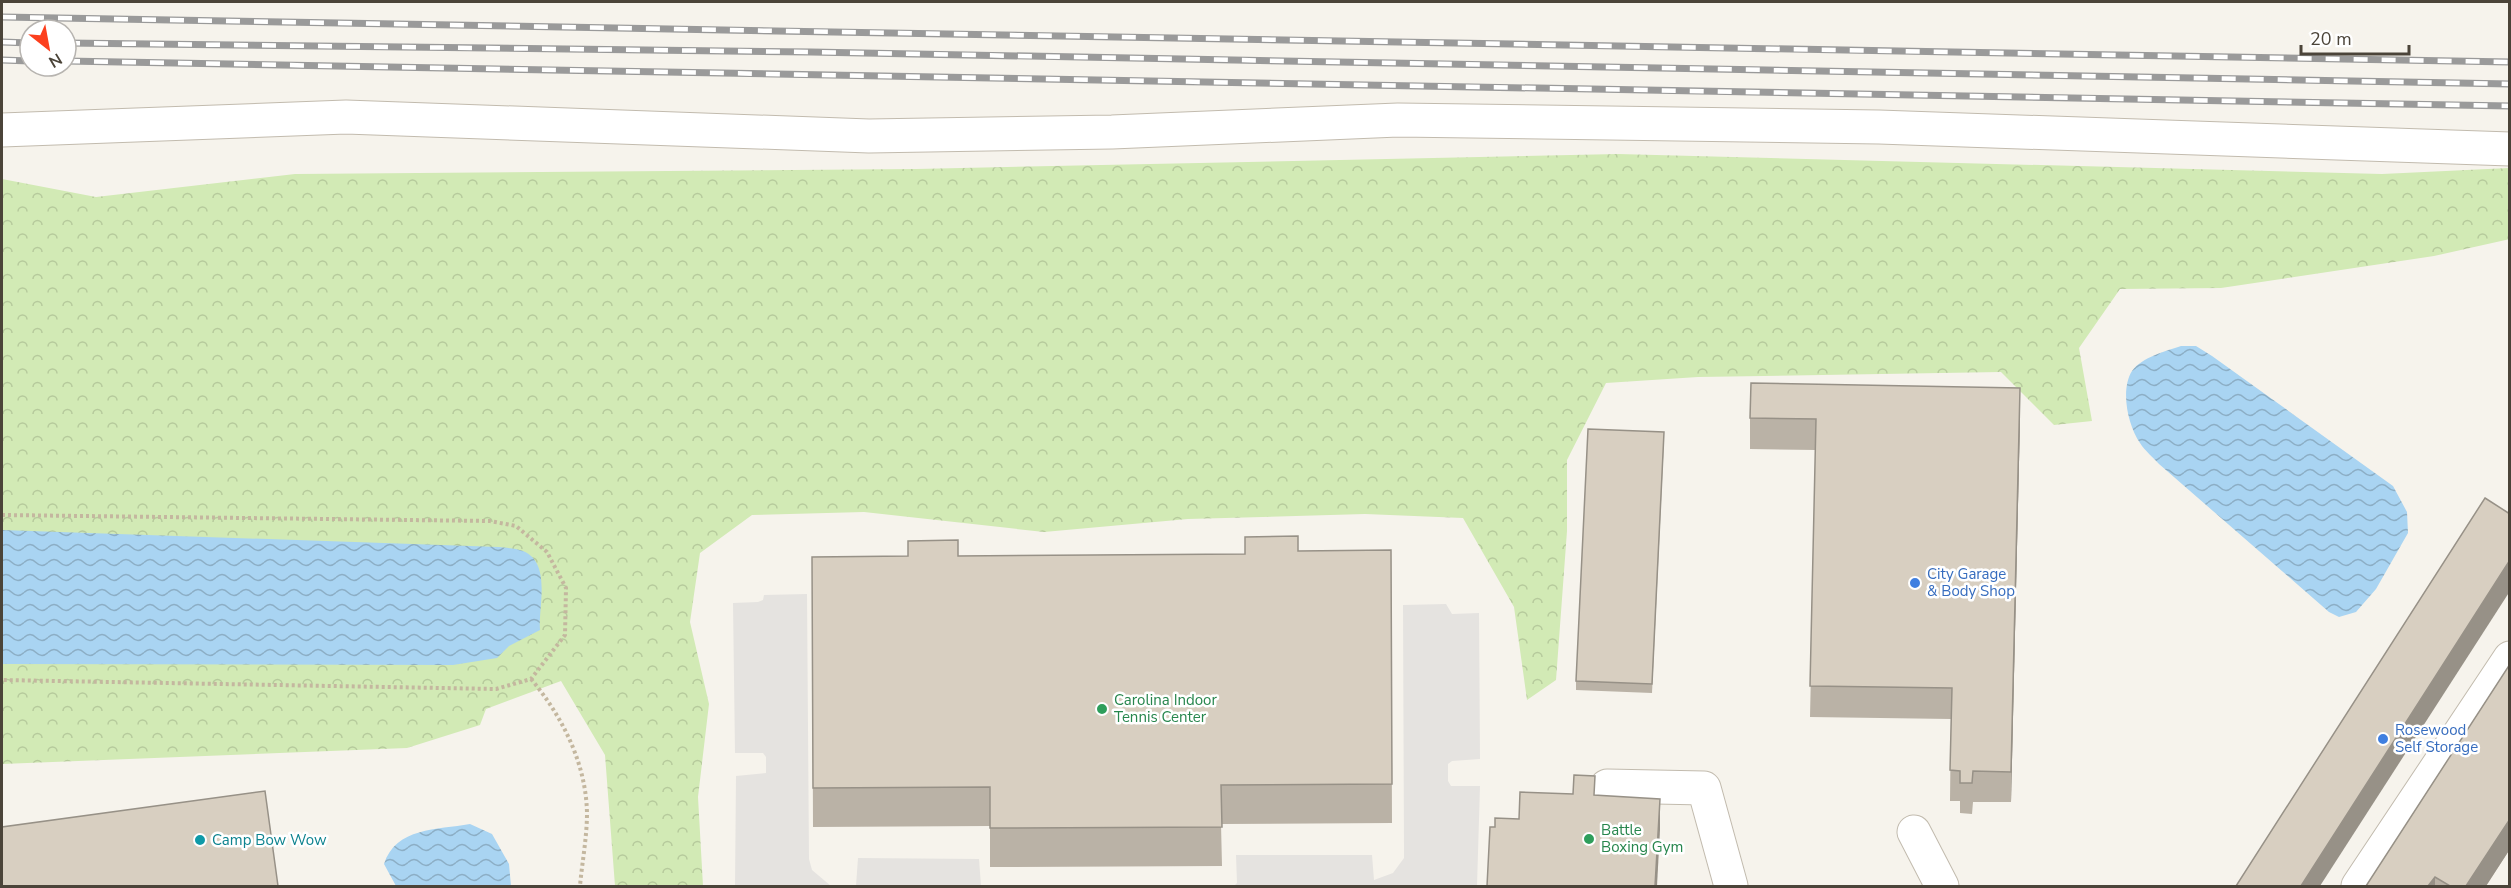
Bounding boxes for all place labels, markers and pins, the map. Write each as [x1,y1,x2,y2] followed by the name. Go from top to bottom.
[1927,564,2015,601] place label: City Garage & Body Shop
[1908,576,1922,590] marker: City Garage & Body Shop
[1114,690,1217,727] place label: Carolina Indoor Tennis Center
[1095,702,1109,716] marker: Carolina Indoor Tennis Center
[2395,720,2478,757] place label: Rosewood Self Storage
[2376,732,2390,746] marker: Rosewood Self Storage
[1601,820,1683,857] place label: Battle Boxing Gym
[212,830,327,850] place label: Camp Bow Wow
[1582,832,1596,846] marker: Battle Boxing Gym
[193,833,207,847] marker: Camp Bow Wow

